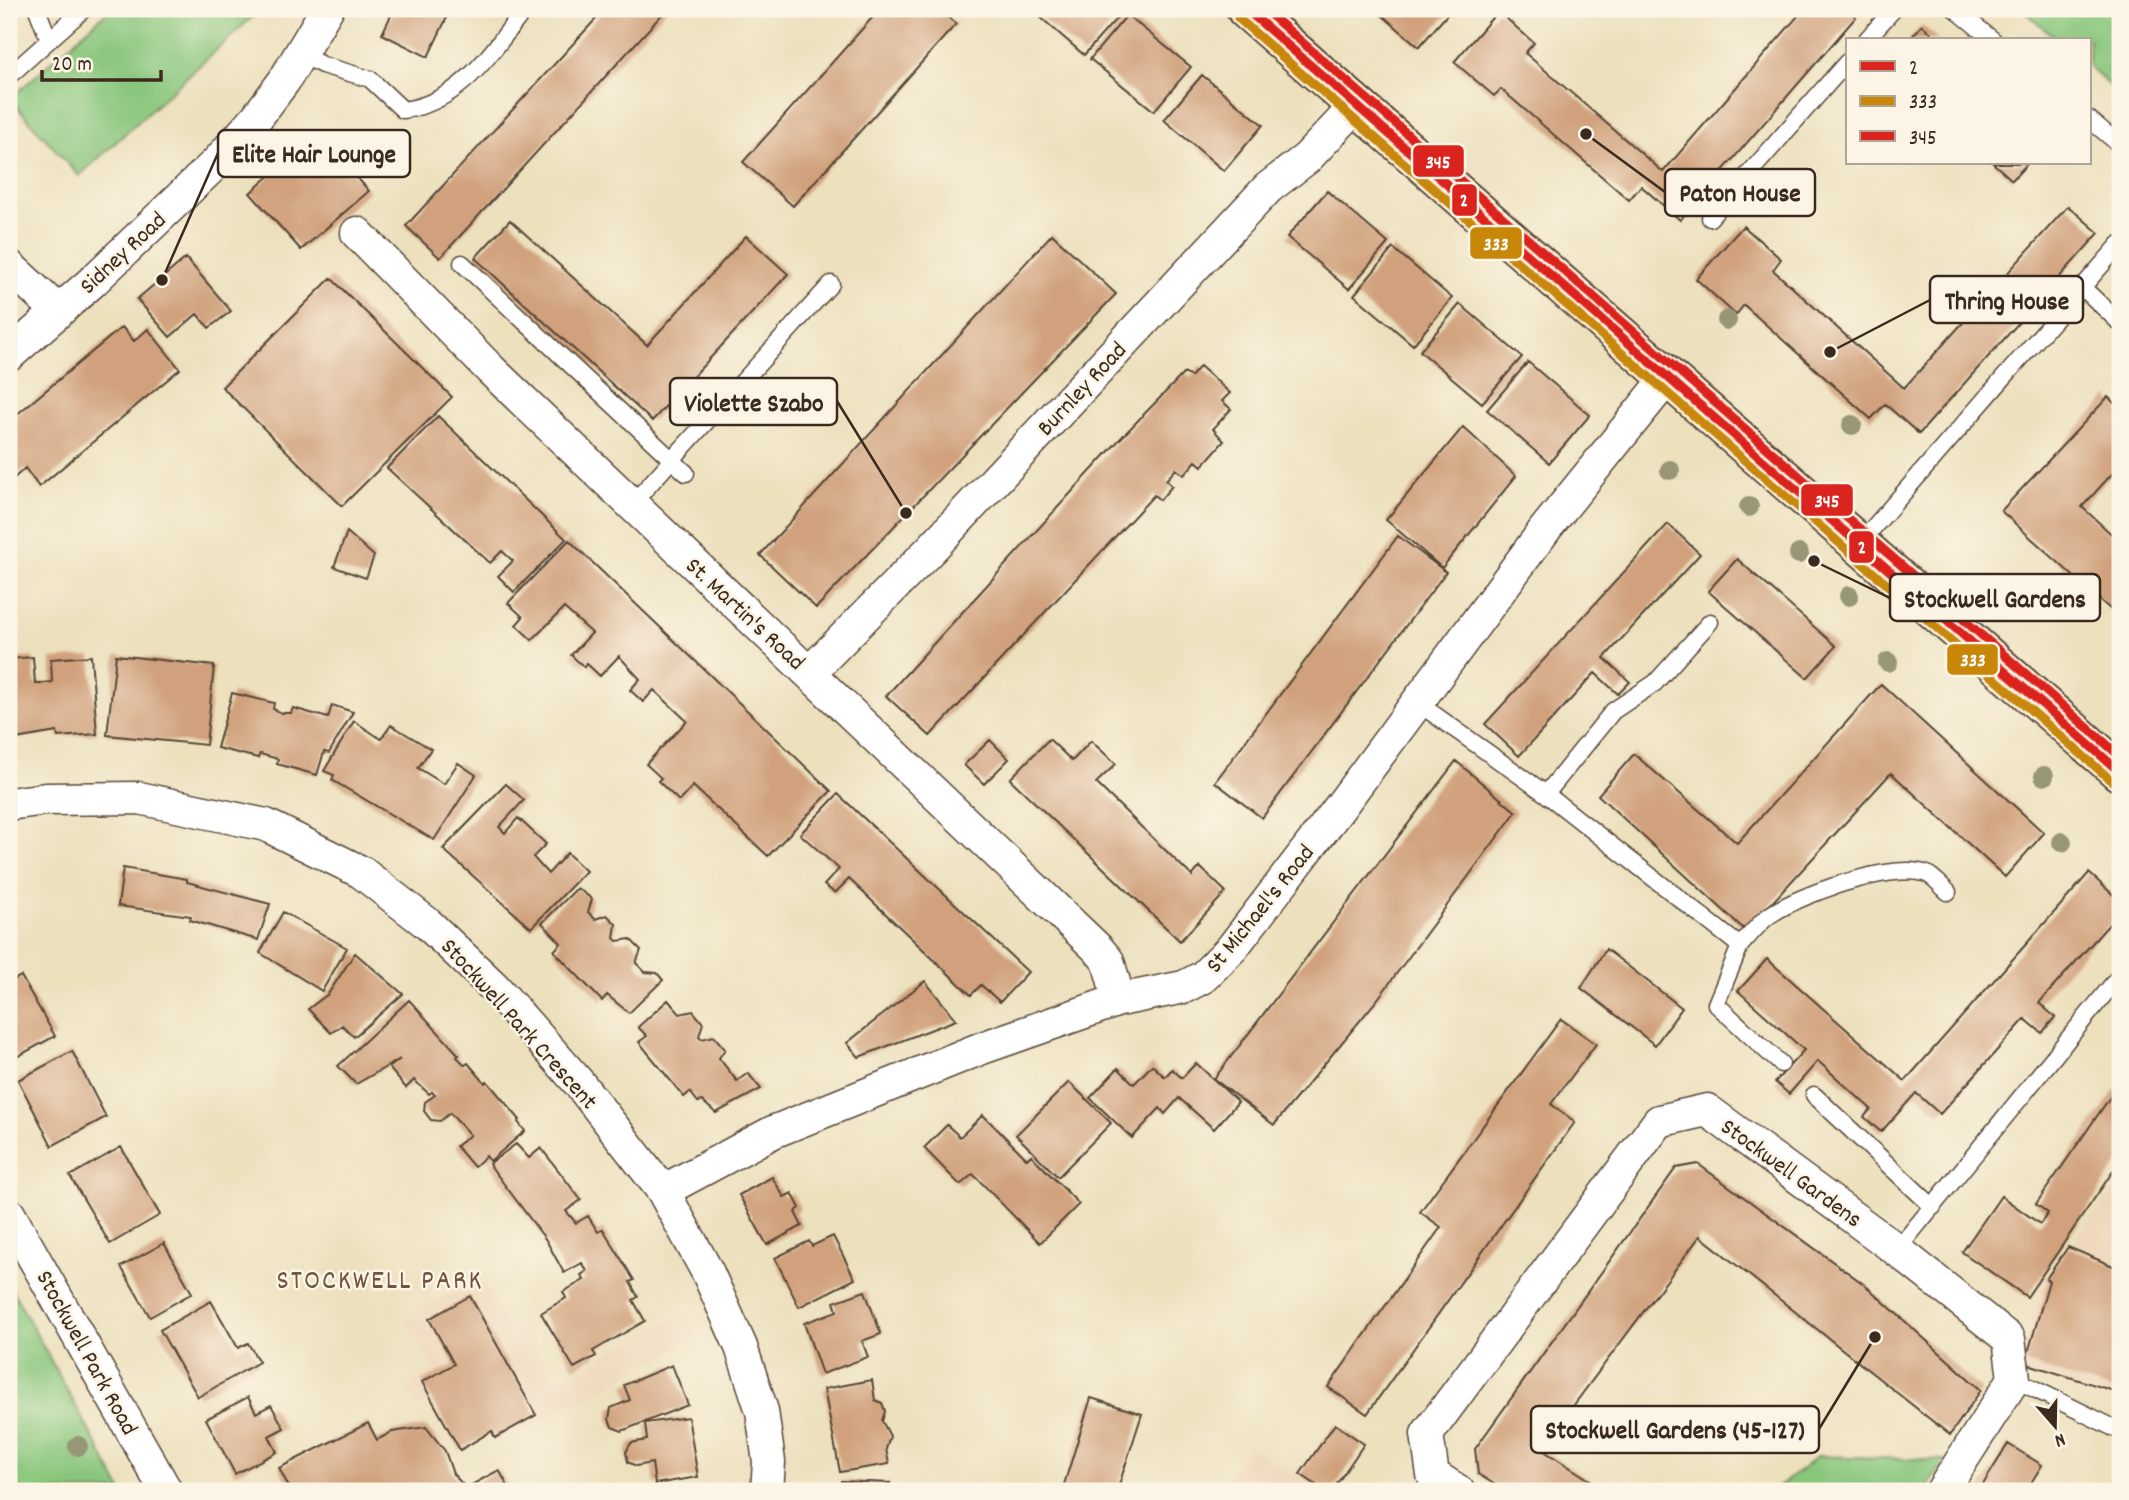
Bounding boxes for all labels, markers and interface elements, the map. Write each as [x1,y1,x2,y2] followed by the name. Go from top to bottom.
[42,38,161,82] scale bar
[1846,38,2090,164] legend
[52,51,92,81] text: 20 m
[1909,55,1918,85] text: 2
[1909,89,1937,119] text: 333
[1909,125,1937,155] text: 345
[218,130,410,177] callout: Elite Hair Lounge
[232,138,396,175] text: Elite Hair Lounge
[1412,144,1465,178] line badge: 345
[1425,151,1451,178] text: 345
[1665,169,1815,216] callout: Paton House
[1679,177,1801,214] text: Paton House
[1451,183,1478,217] line badge: 2
[1460,189,1468,216] text: 2
[73,205,175,303] street label: Sidney Road
[1469,226,1523,260] line badge: 333
[1483,233,1509,260] text: 333
[1930,276,2083,323] callout: Thring House
[1945,285,2069,322] text: Thring House
[1030,335,1136,445] street label: Burnley Road
[670,378,837,425] callout: Violette Szabo
[684,387,824,424] text: Violette Szabo
[1800,483,1854,517] line badge: 345
[1814,490,1840,517] text: 345
[1848,530,1875,564] line badge: 2
[1858,536,1866,563] text: 2
[677,551,811,680] street label: St. Martin's Road
[1890,574,2100,621] callout: Stockwell Gardens
[1904,583,2086,620] text: Stockwell Gardens
[1946,643,1999,676] line badge: 333
[1960,649,1986,676] text: 333
[1199,838,1324,982] street label: St Michael's Road
[431,932,604,1118] street label: Stockwell Park Crescent
[1712,1111,1868,1238] street label: Stockwell Gardens
[276,1263,484,1303] district label: STOCKWELL PARK
[26,1265,145,1442] street label: Stockwell Park Road
[2021,1392,2090,1462] north arrow
[1531,1406,1819,1453] callout: Stockwell Gardens (45-127)
[1545,1414,1805,1451] text: Stockwell Gardens (45-127)
[2051,1424,2069,1453] text: N

